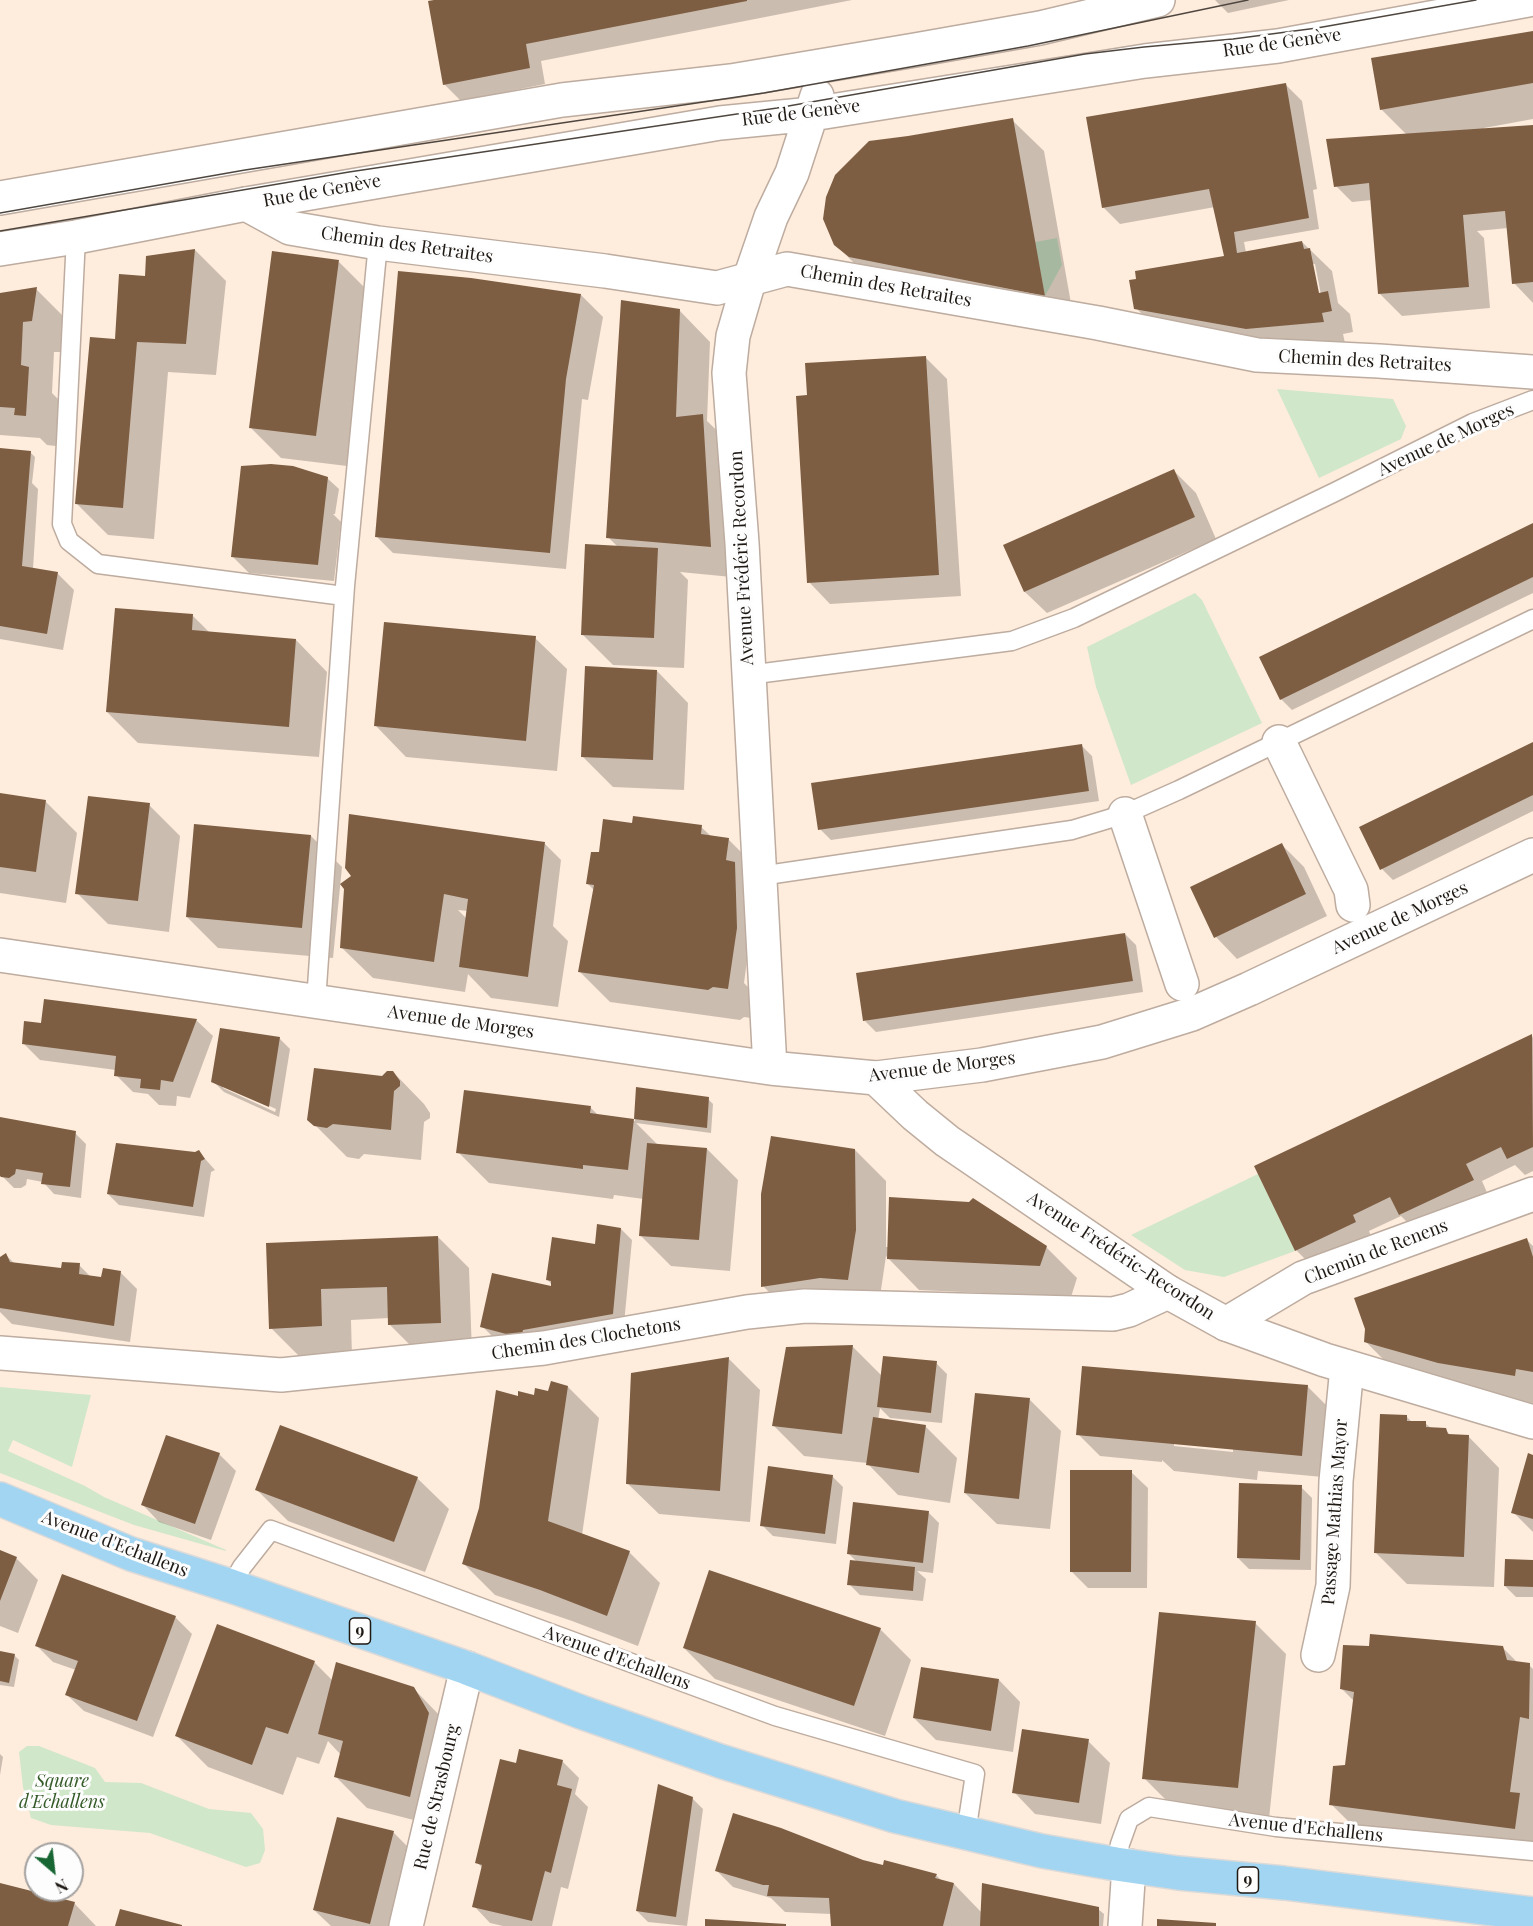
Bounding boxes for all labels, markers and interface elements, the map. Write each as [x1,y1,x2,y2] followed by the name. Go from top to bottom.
[1222,24,1342,62] street label: Rue de Genève
[741,95,861,131] street label: Rue de Genève
[262,170,382,212] street label: Rue de Genève
[320,222,494,268] street label: Chemin des Retraites
[799,260,973,312] street label: Chemin des Retraites
[1278,346,1452,376] street label: Chemin des Retraites
[1375,399,1517,481] street label: Avenue de Morges
[726,450,758,666] street label: Avenue Frédéric Recordon
[1329,877,1471,959] street label: Avenue de Morges
[386,1001,536,1043] street label: Avenue de Morges
[867,1047,1017,1087] street label: Avenue de Morges
[1023,1187,1219,1325] street label: Avenue Frédéric-Recordon
[1301,1215,1451,1289] street label: Chemin de Renens
[490,1313,682,1365] street label: Chemin des Clochetons
[1318,1418,1352,1606] street label: Passage Mathias Mayor
[39,1506,191,1582] street label: Avenue d'Echallens
[350,1618,370,1644] road number: 9
[540,1621,694,1695] street label: Avenue d'Echallens
[410,1722,464,1872] street label: Rue de Strasbourg
[19,1770,105,1812] park label: Square d'Echallens
[1228,1809,1384,1847] street label: Avenue d'Echallens
[24,1842,84,1902] north arrow
[1238,1867,1258,1893] road number: 9
[52,1875,72,1899] text: N

